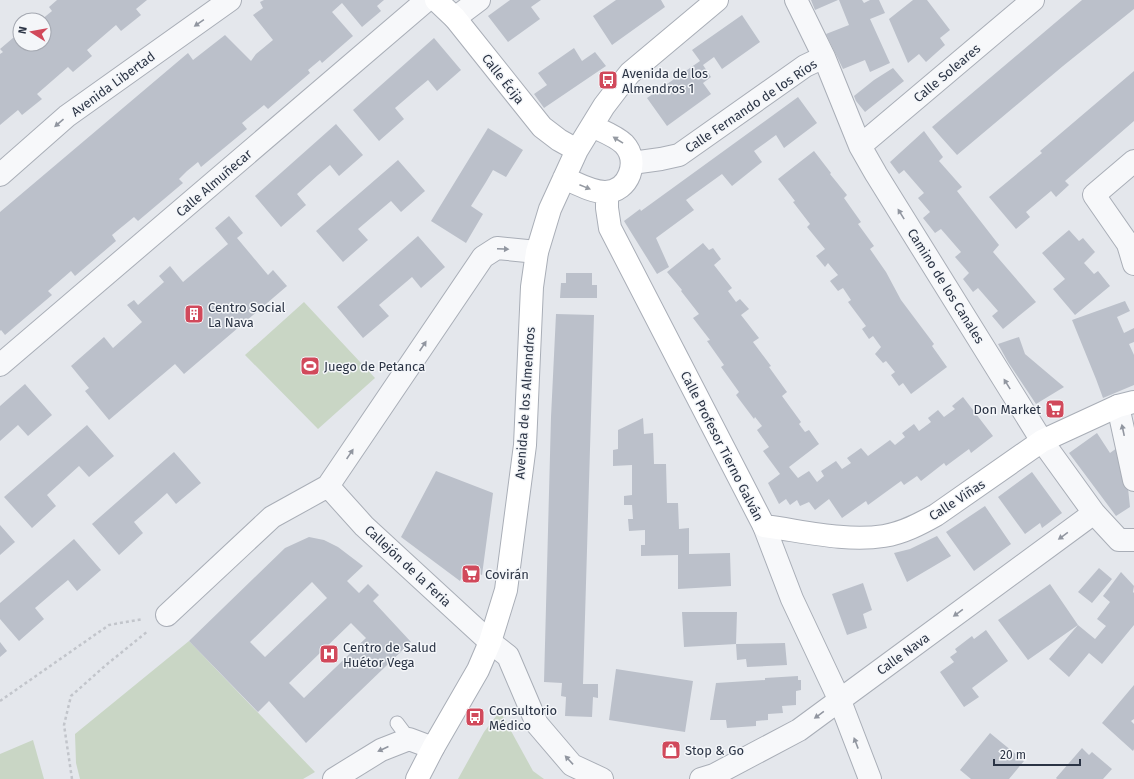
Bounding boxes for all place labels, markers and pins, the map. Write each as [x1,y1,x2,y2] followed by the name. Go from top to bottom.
[622,66,708,96] place label: Avenida de los Almendros 1
[597,69,619,91] bus stop icon: Avenida de los Almendros 1
[208,300,286,330] place label: Centro Social La Nava
[183,303,205,325] building icon: Centro Social La Nava
[299,355,321,377] sports icon: Juego de Petanca
[324,359,425,374] place label: Juego de Petanca
[1044,398,1066,420] supermarket icon: Don Market
[973,402,1041,417] place label: Don Market
[460,563,482,585] supermarket icon: Covirán
[485,567,529,582] place label: Covirán
[343,640,437,670] place label: Centro de Salud Huétor Vega
[318,643,340,665] hospital icon: Centro de Salud Huétor Vega
[489,703,557,733] place label: Consultorio Médico
[464,706,486,728] bus stop icon: Consultorio Médico
[660,739,682,761] shop icon: Stop & Go
[685,743,744,758] place label: Stop & Go

